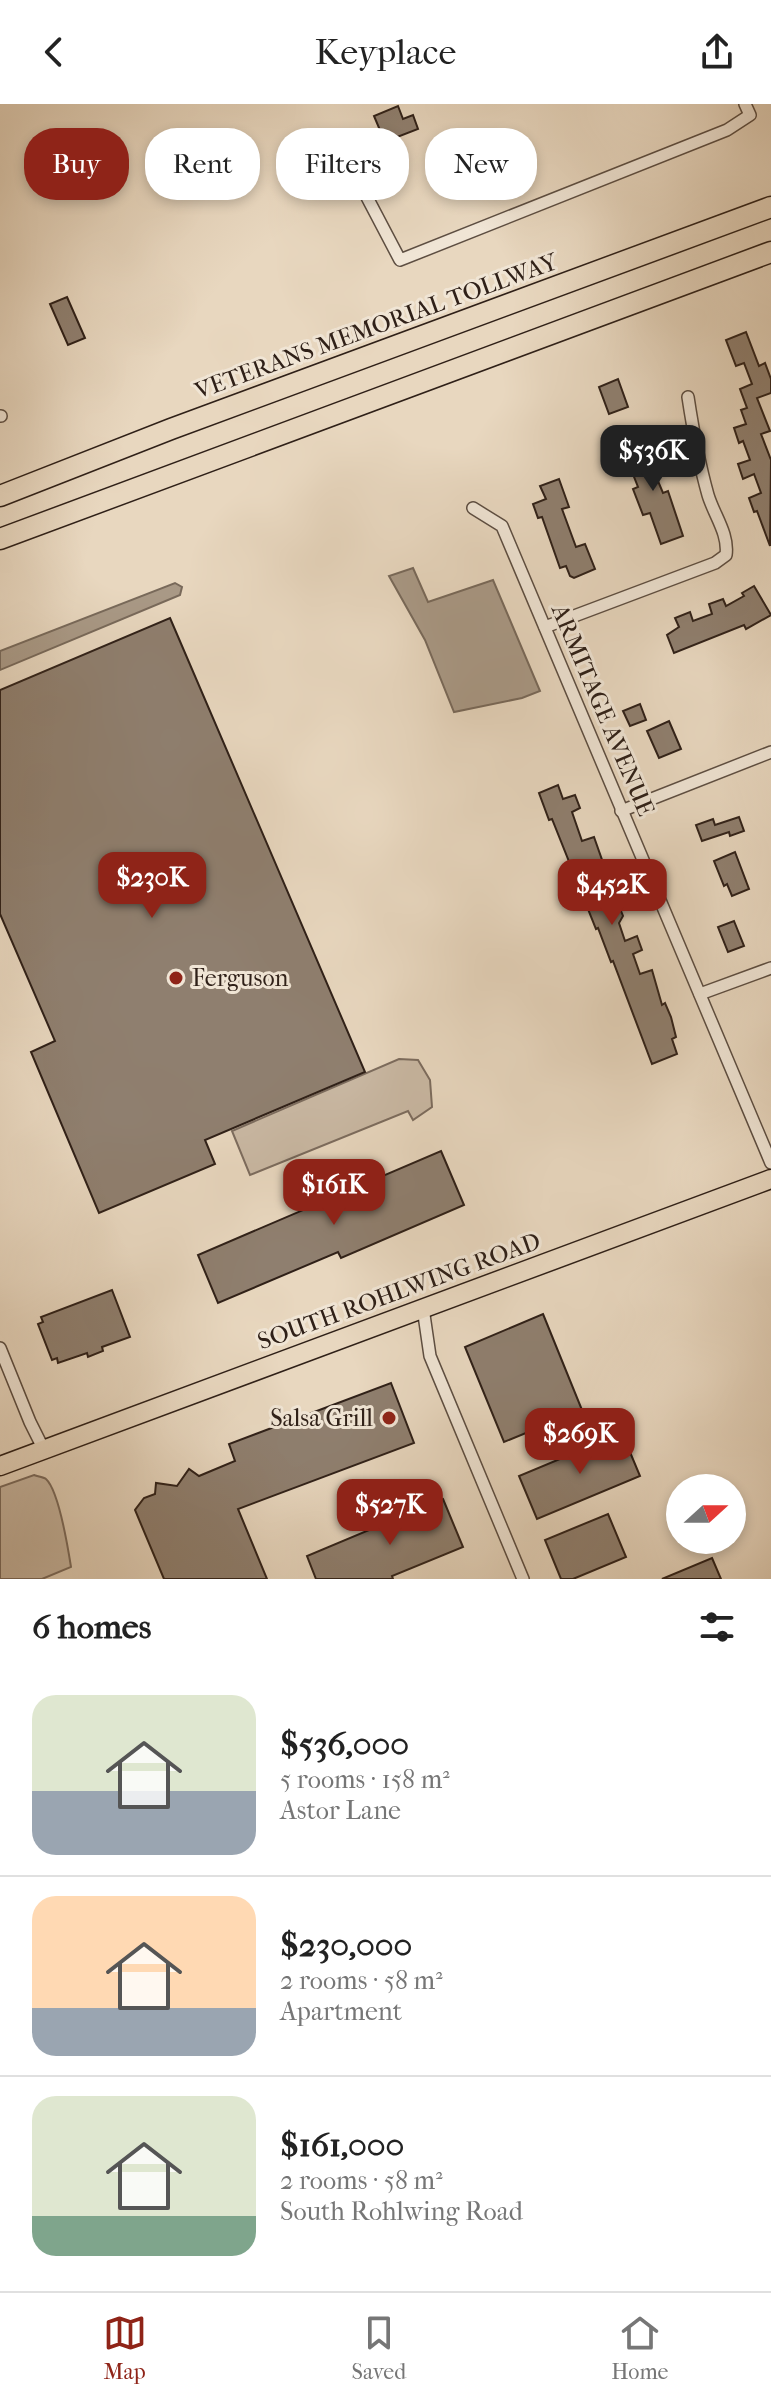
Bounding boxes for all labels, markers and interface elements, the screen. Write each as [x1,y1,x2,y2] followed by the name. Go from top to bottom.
[32,30,76,74] icon: back
[695,30,739,74] icon: share
[315,31,456,73] text: Keyplace
[24,128,129,200] chip: Buy
[145,128,260,200] chip: Rent
[276,128,409,200] chip: Filters
[425,128,537,200] chip: New
[190,247,562,405] street label: VETERANS MEMORIAL TOLLWAY
[597,425,709,493] pin: $536K
[618,435,688,466] text: $536K
[545,599,660,820] street label: ARMITAGE AVENUE
[96,852,208,920] pin: $230K
[556,859,668,927] pin: $452K
[116,862,188,893] text: $230K
[576,869,648,900] text: $452K
[192,964,288,992] place label: Ferguson
[167,969,185,987] marker: Ferguson
[278,1159,390,1227] pin: $161K
[301,1169,367,1200] text: $161K
[254,1227,544,1355] street label: SOUTH ROHLWING ROAD
[270,1404,373,1432] place label: Salsa Grill
[524,1408,636,1476] pin: $269K
[380,1409,398,1427] marker: Salsa Grill
[543,1418,617,1449] text: $269K
[666,1474,746,1554] north arrow
[666,1474,746,1554] map controls
[334,1479,446,1547] pin: $527K
[355,1489,425,1520] text: $527K
[695,1605,739,1649] icon: filters
[32,1607,151,1647] text: 6 homes
[280,1724,409,1764] text: $536,000
[96,1727,192,1823] icon: home
[280,1764,450,1795] text: 5 rooms · 158 m²
[280,1795,401,1826] text: Astor Lane
[280,1925,412,1965] text: $230,000
[96,1928,192,2024] icon: home
[280,1965,443,1996] text: 2 rooms · 58 m²
[280,1996,402,2027] text: Apartment
[280,2125,404,2165] text: $161,000
[96,2128,192,2224] icon: home
[280,2165,443,2196] text: 2 rooms · 58 m²
[280,2196,523,2227] text: South Rohlwing Road
[103,2311,147,2385] tab: Map
[352,2311,406,2385] tab: Saved
[611,2311,668,2385] tab: Home

